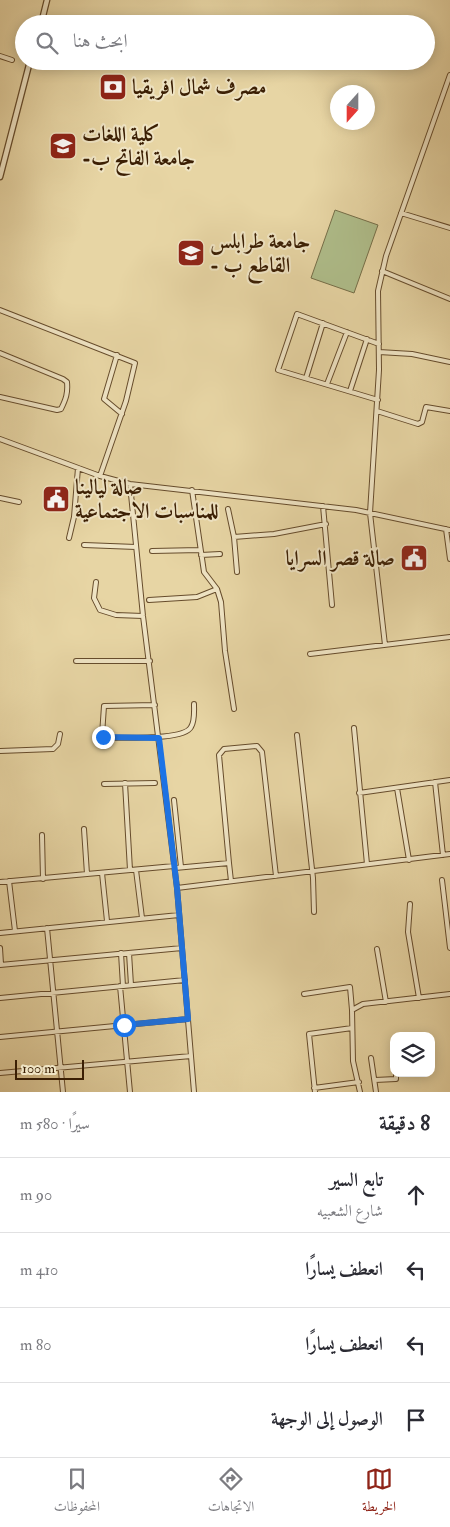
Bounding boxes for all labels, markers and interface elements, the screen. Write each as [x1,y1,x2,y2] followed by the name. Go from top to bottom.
[15,15,435,70] search box
[33,29,61,57] icon: search
[73,29,128,53] text: ابحث هنا
[98,72,128,102] bank icon: مصرف شمال افريقيا
[132,74,266,101] place label: مصرف شمال افريقيا
[330,85,375,130] north arrow
[82,121,195,176] place label: كلية اللغات -جامعة الفاتح ب
[48,131,78,161] school or university icon: كلية اللغات -جامعة الفاتح ب
[210,228,310,284] place label: جامعة طرابلس - القاطع ب
[176,238,206,268] school or university icon: جامعة طرابلس - القاطع ب
[75,474,219,525] place label: صالة ليالينا للمناسبات الاجتماعية
[41,484,71,514] public building icon: صالة ليالينا للمناسبات الاجتماعية
[399,543,429,573] public building icon: صالة قصر السرايا
[286,545,395,572] place label: صالة قصر السرايا
[92,726,115,749] route end
[113,1014,136,1037] route start
[390,1032,435,1077] map controls
[390,1032,435,1077] button: layers
[15,1057,84,1080] scale bar
[22,1060,55,1077] text: 100 m
[379,1110,430,1137] text: 8 دقيقة
[20,1114,90,1134] text: سيرًا · 580 m
[329,1168,383,1192] text: تابع السير
[402,1181,430,1209] icon: ahead
[20,1185,52,1205] text: 90 m
[317,1201,383,1221] text: شارع الشعبيه
[402,1256,430,1284] icon: left
[305,1257,383,1281] text: انعطف يسارًا
[20,1260,58,1280] text: 410 m
[402,1331,430,1359] icon: left
[305,1332,383,1356] text: انعطف يسارًا
[20,1335,52,1355] text: 80 m
[402,1406,430,1434] icon: arrive
[271,1407,383,1431] text: الوصول إلى الوجهة
[54,1465,100,1520] tab: المحفوظات
[208,1465,254,1520] tab: الاتجاهات
[362,1465,396,1520] tab: الخريطة

